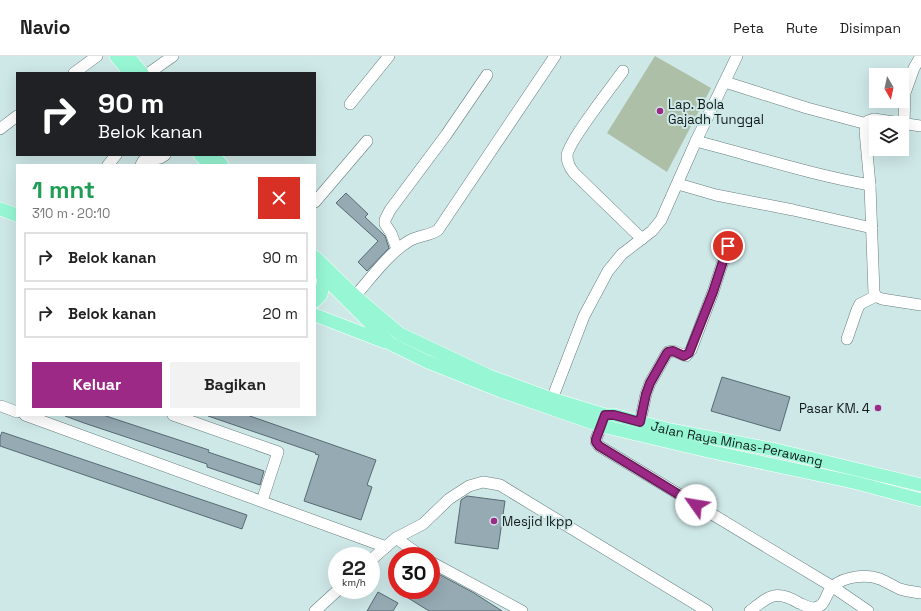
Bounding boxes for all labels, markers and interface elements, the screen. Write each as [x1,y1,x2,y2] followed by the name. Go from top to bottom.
[20,15,70,40] text: Navio
[733,19,764,37] text: Peta
[786,19,818,37] text: Rute
[840,19,901,37] text: Disimpan
[869,68,909,108] north arrow
[869,68,909,156] map controls
[98,85,164,121] text: 90 m
[32,88,84,140] icon: right
[668,96,764,128] place label: Lap. Bola Gajadh Tunggal
[655,106,665,116] marker: Lap. Bola Gajadh Tunggal
[869,116,909,156] button: layers
[98,120,203,143] text: Belok kanan
[32,174,95,205] text: 1 mnt
[258,177,300,219] button: close
[32,205,110,222] text: 310 m · 20:10
[711,229,745,263] pin
[717,235,739,257] icon: arrive
[34,246,56,268] icon: right
[68,248,156,267] text: Belok kanan
[262,248,298,267] text: 90 m
[34,302,56,324] icon: right
[68,304,156,323] text: Belok kanan
[263,304,298,323] text: 20 m
[32,362,162,408] button: Keluar
[170,362,300,408] button: Bagikan
[799,400,870,417] place label: Pasar KM. 4
[873,403,883,413] marker: Pasar KM. 4
[649,417,825,470] street label: Jalan Raya Minas-Perawang
[675,484,717,526] position arrow
[502,513,573,530] place label: Mesjid Ikpp
[489,516,499,526] marker: Mesjid Ikpp
[388,547,440,599] speed limit sign: 30
[342,555,366,581] text: 22
[342,576,366,589] text: km/h

